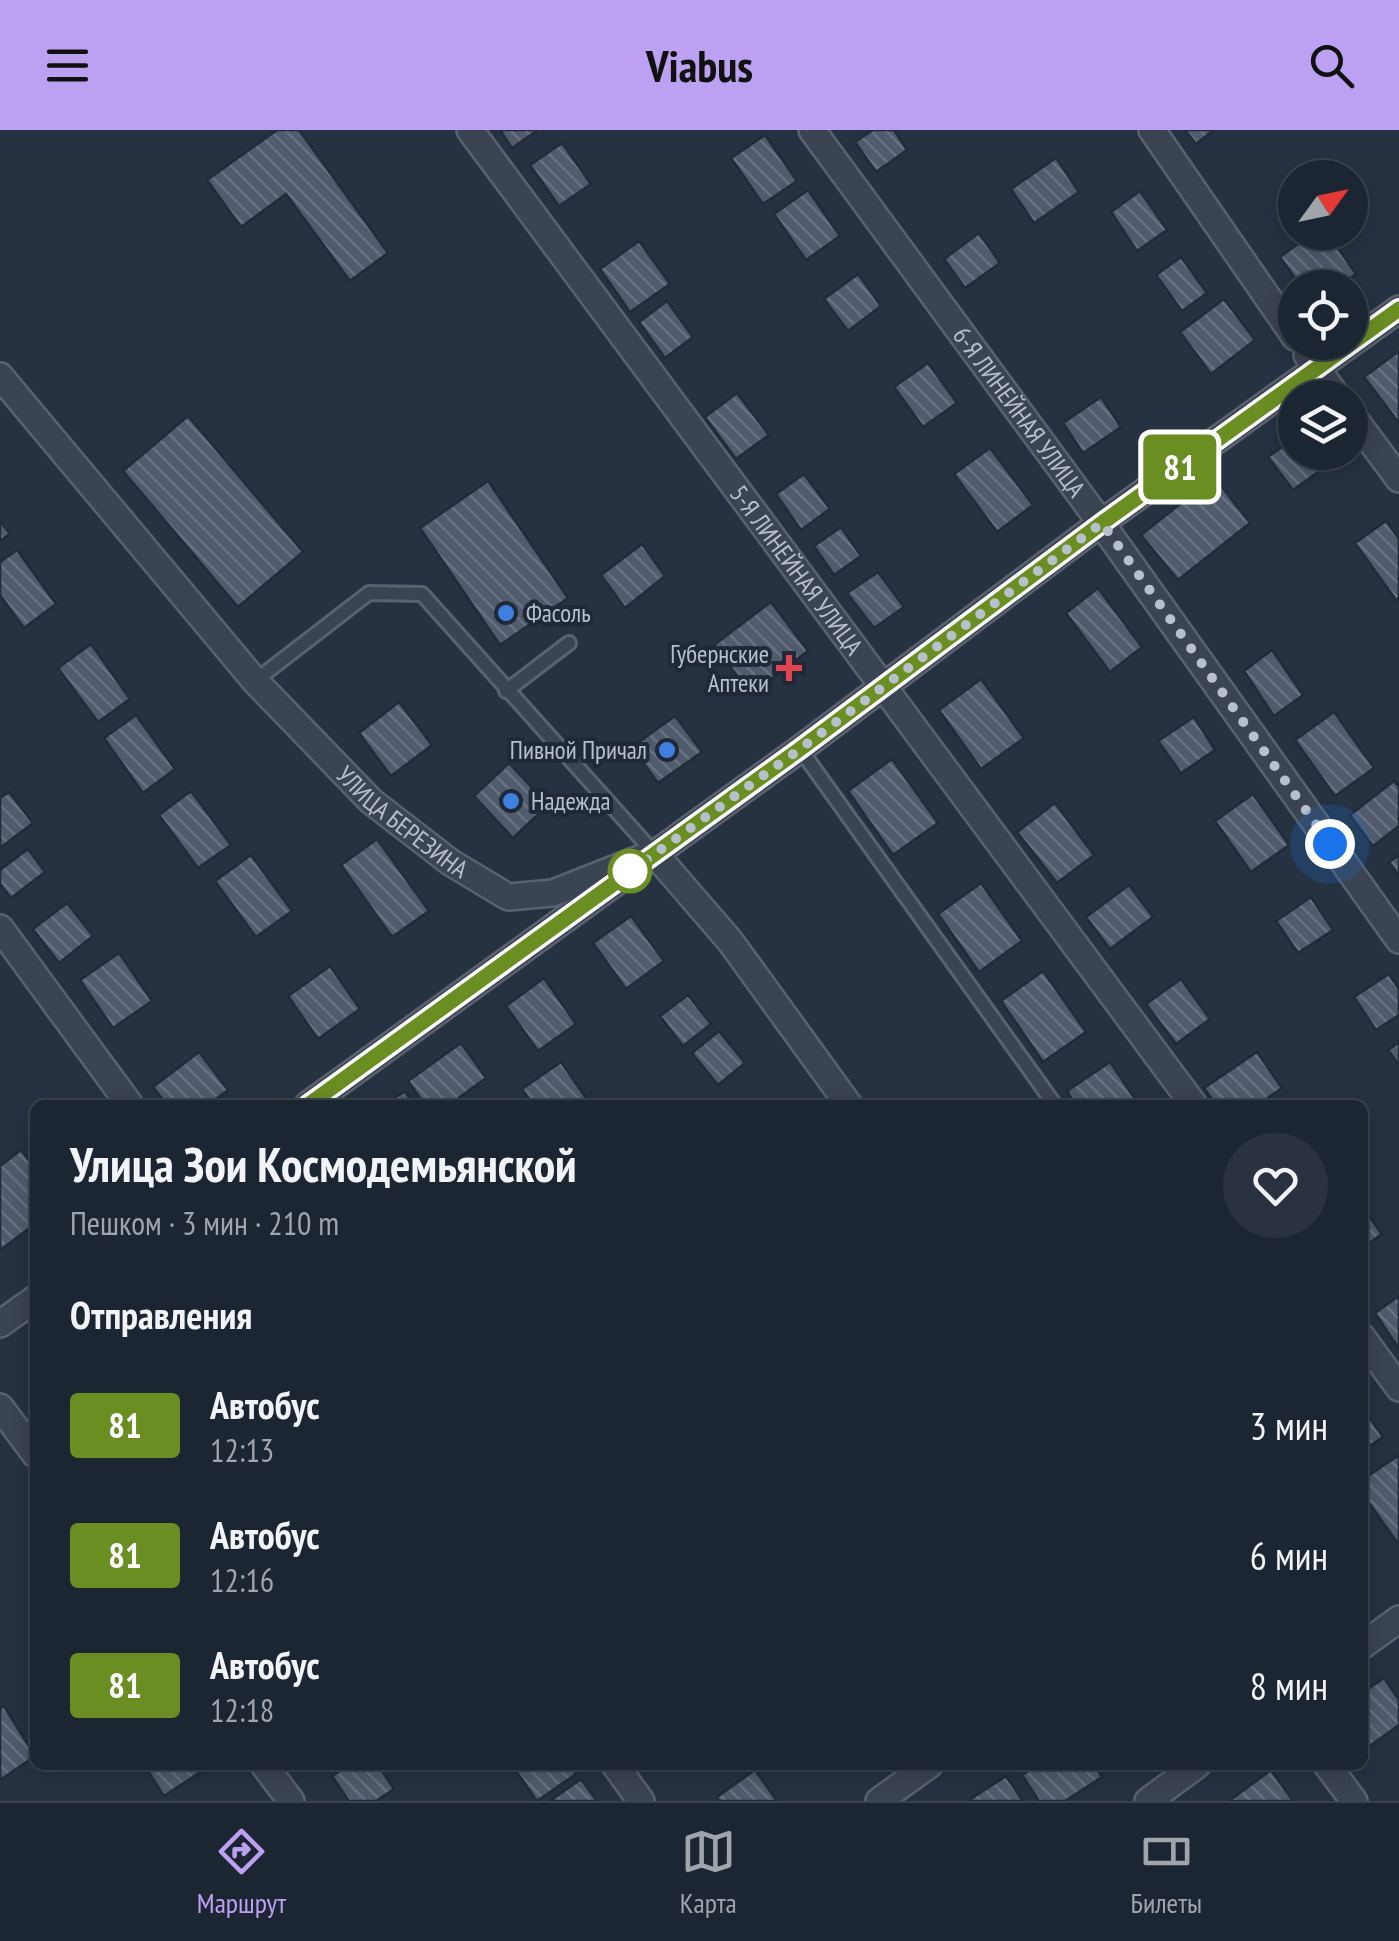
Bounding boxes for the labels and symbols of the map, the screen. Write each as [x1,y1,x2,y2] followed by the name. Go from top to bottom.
[1278,160,1368,250] north arrow
[946,320,1093,504] street label: 6-Я ЛИНЕЙНАЯ УЛИЦА
[1135,434,1225,500] line badge: 81
[723,479,870,661] street label: 5-Я ЛИНЕЙНАЯ УЛИЦА
[526,597,591,629] place label: Фасоль
[495,602,517,624] marker: Фасоль
[670,638,769,699] place label: Губернские Аптеки
[778,657,800,679] marker: Губернские Аптеки
[510,734,647,766] place label: Пивной Причал
[656,739,678,761] marker: Пивной Причал
[330,759,474,885] street label: УЛИЦА БЕРЕЗИНА
[531,785,610,817] place label: Надежда
[500,790,522,812] marker: Надежда
[1305,819,1355,869] your location
[609,850,651,892] unlabelled marker

